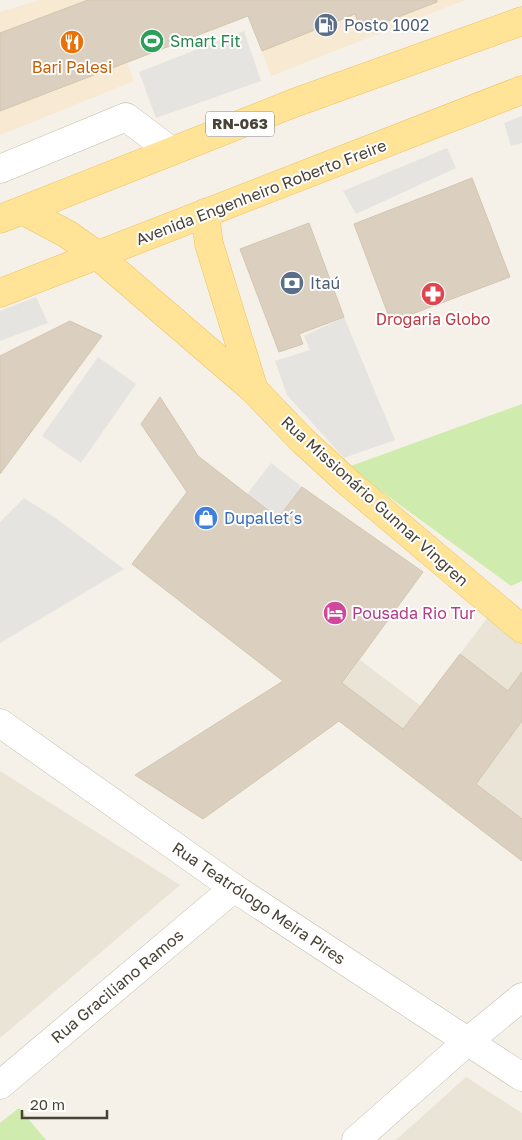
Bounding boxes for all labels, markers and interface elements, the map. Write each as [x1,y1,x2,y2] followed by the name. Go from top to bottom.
[313,12,339,38] fuel station icon: Posto 1002
[344,15,429,35] place label: Posto 1002
[139,28,165,54] sports icon: Smart Fit
[59,29,85,55] restaurant icon: Bari Palesi
[170,31,241,51] place label: Smart Fit
[32,57,112,77] place label: Bari Palesi
[206,112,274,136] road number: RN-063
[133,135,389,249] street label: Avenida Engenheiro Roberto Freire
[279,270,305,296] bank icon: Itaú
[310,273,340,293] place label: Itaú
[420,281,446,307] pharmacy icon: Drogaria Globo
[376,309,490,329] place label: Drogaria Globo
[277,412,473,590] street label: Rua Missionário Gunnar Vingren
[193,505,219,531] shop icon: Dupallet´s
[224,508,302,528] place label: Dupallet´s
[322,600,348,626] hotel icon: Pousada Rio Tur
[352,603,475,623] place label: Pousada Rio Tur
[168,837,350,969] street label: Rua Teatrólogo Meira Pires
[47,925,187,1047] street label: Rua Graciliano Ramos
[22,1088,108,1120] scale bar
[30,1095,65,1113] text: 20 m

